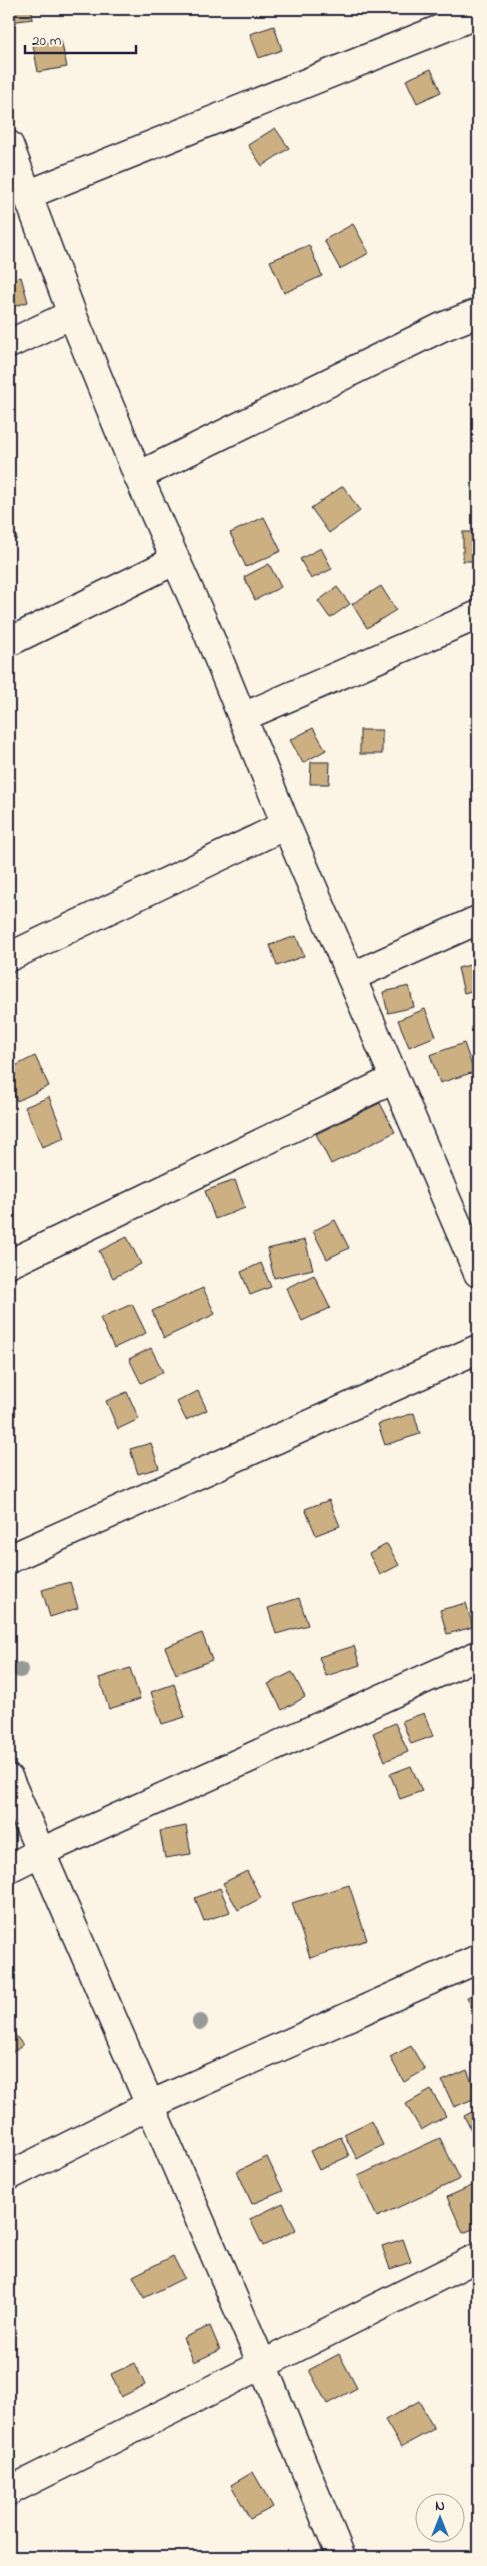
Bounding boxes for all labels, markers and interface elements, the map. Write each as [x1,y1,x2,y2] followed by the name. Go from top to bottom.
[25,22,136,54] scale bar
[32,30,62,52] text: 20 m
[414,2494,464,2544] north arrow
[435,2496,445,2517] text: N

